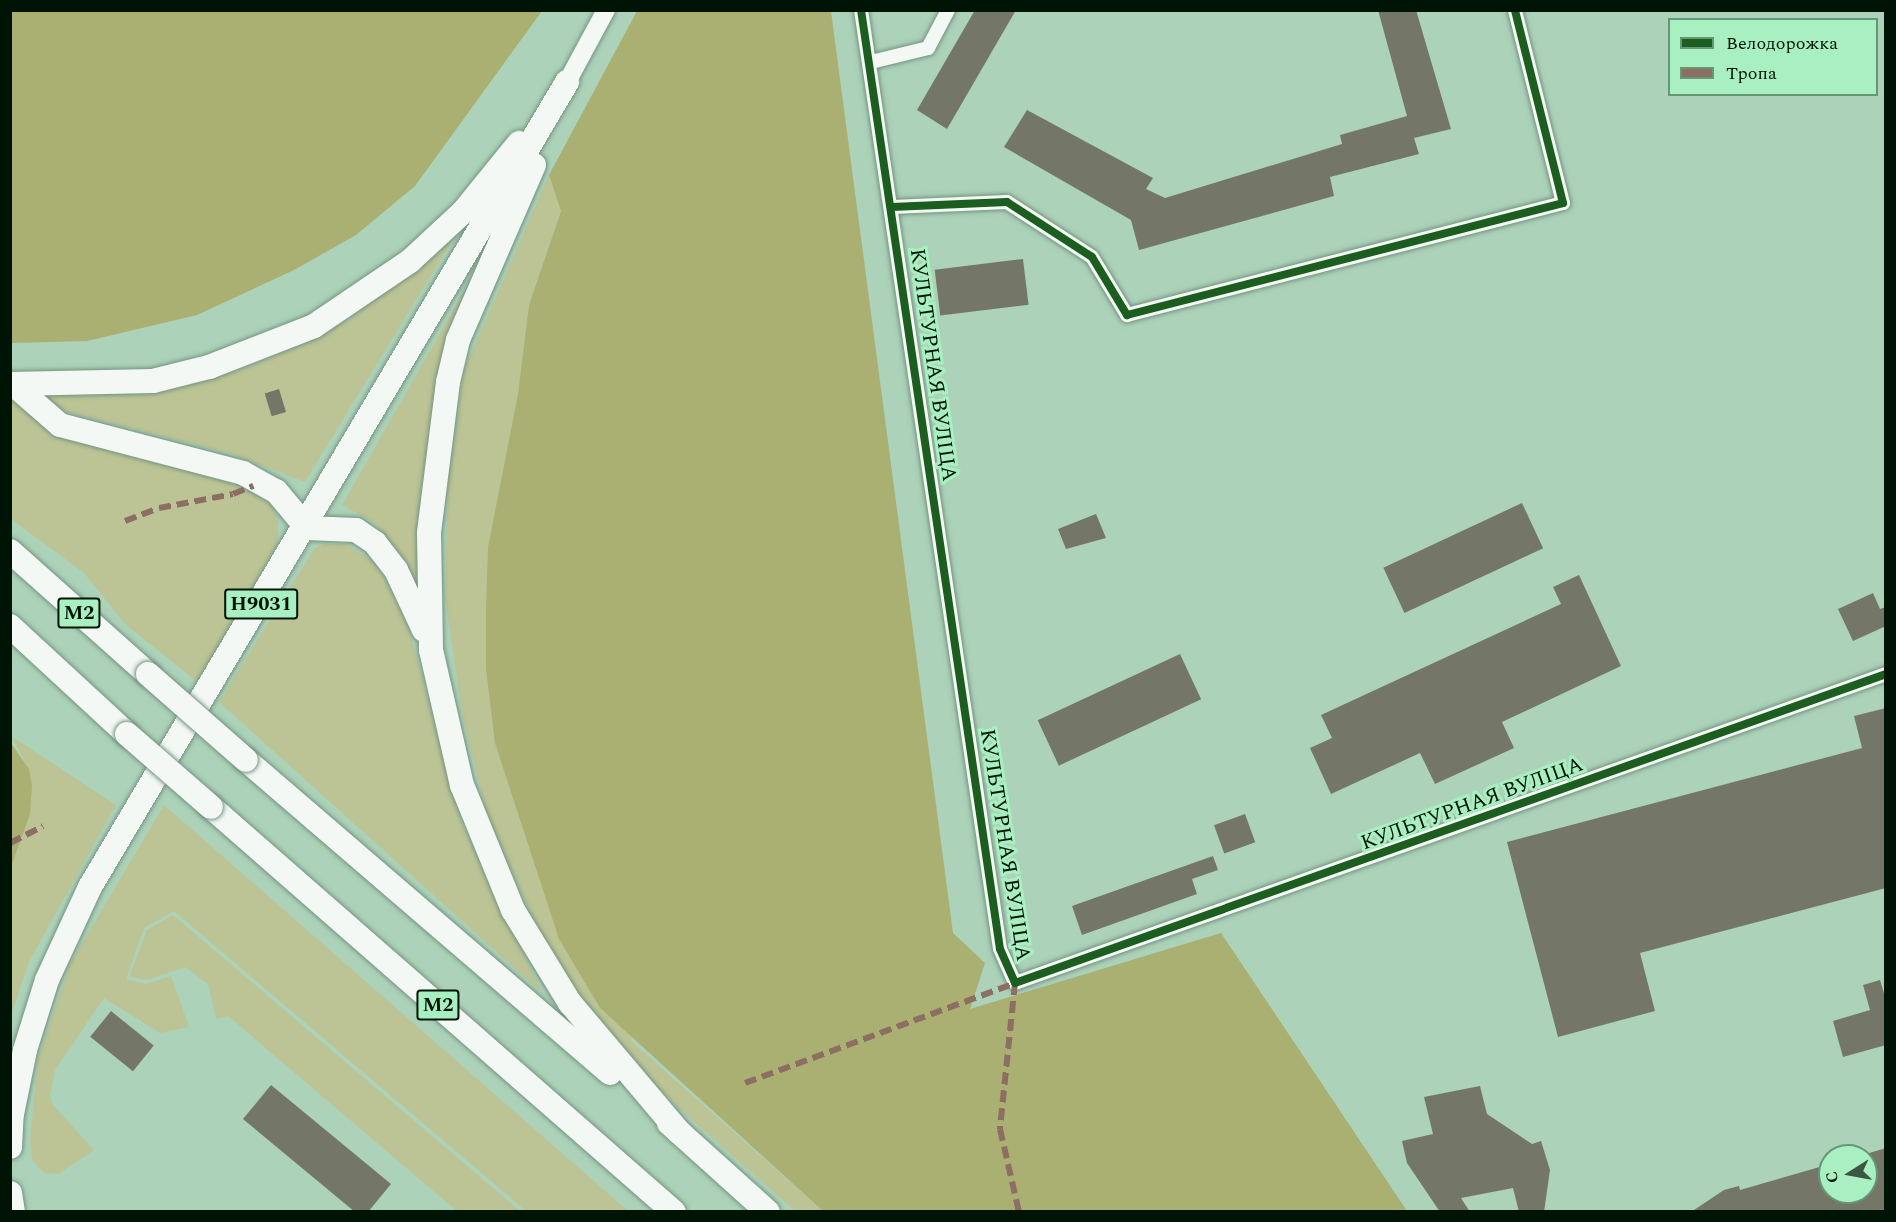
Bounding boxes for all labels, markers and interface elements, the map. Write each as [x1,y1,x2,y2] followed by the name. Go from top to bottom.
[1668,18,1878,96] legend
[1726,30,1838,57] text: Велодорожка
[1726,60,1777,87] text: Тропа
[904,247,962,483] street label: КУЛЬТУРНАЯ ВУЛІЦА
[224,587,298,621] road number: Н9031
[56,596,101,630] road number: М2
[974,727,1036,963] street label: КУЛЬТУРНАЯ ВУЛІЦА
[1357,752,1587,856] street label: КУЛЬТУРНАЯ ВУЛІЦА
[416,988,460,1022] road number: М2
[1818,1144,1878,1204] north arrow
[1819,1169,1845,1185] text: С

